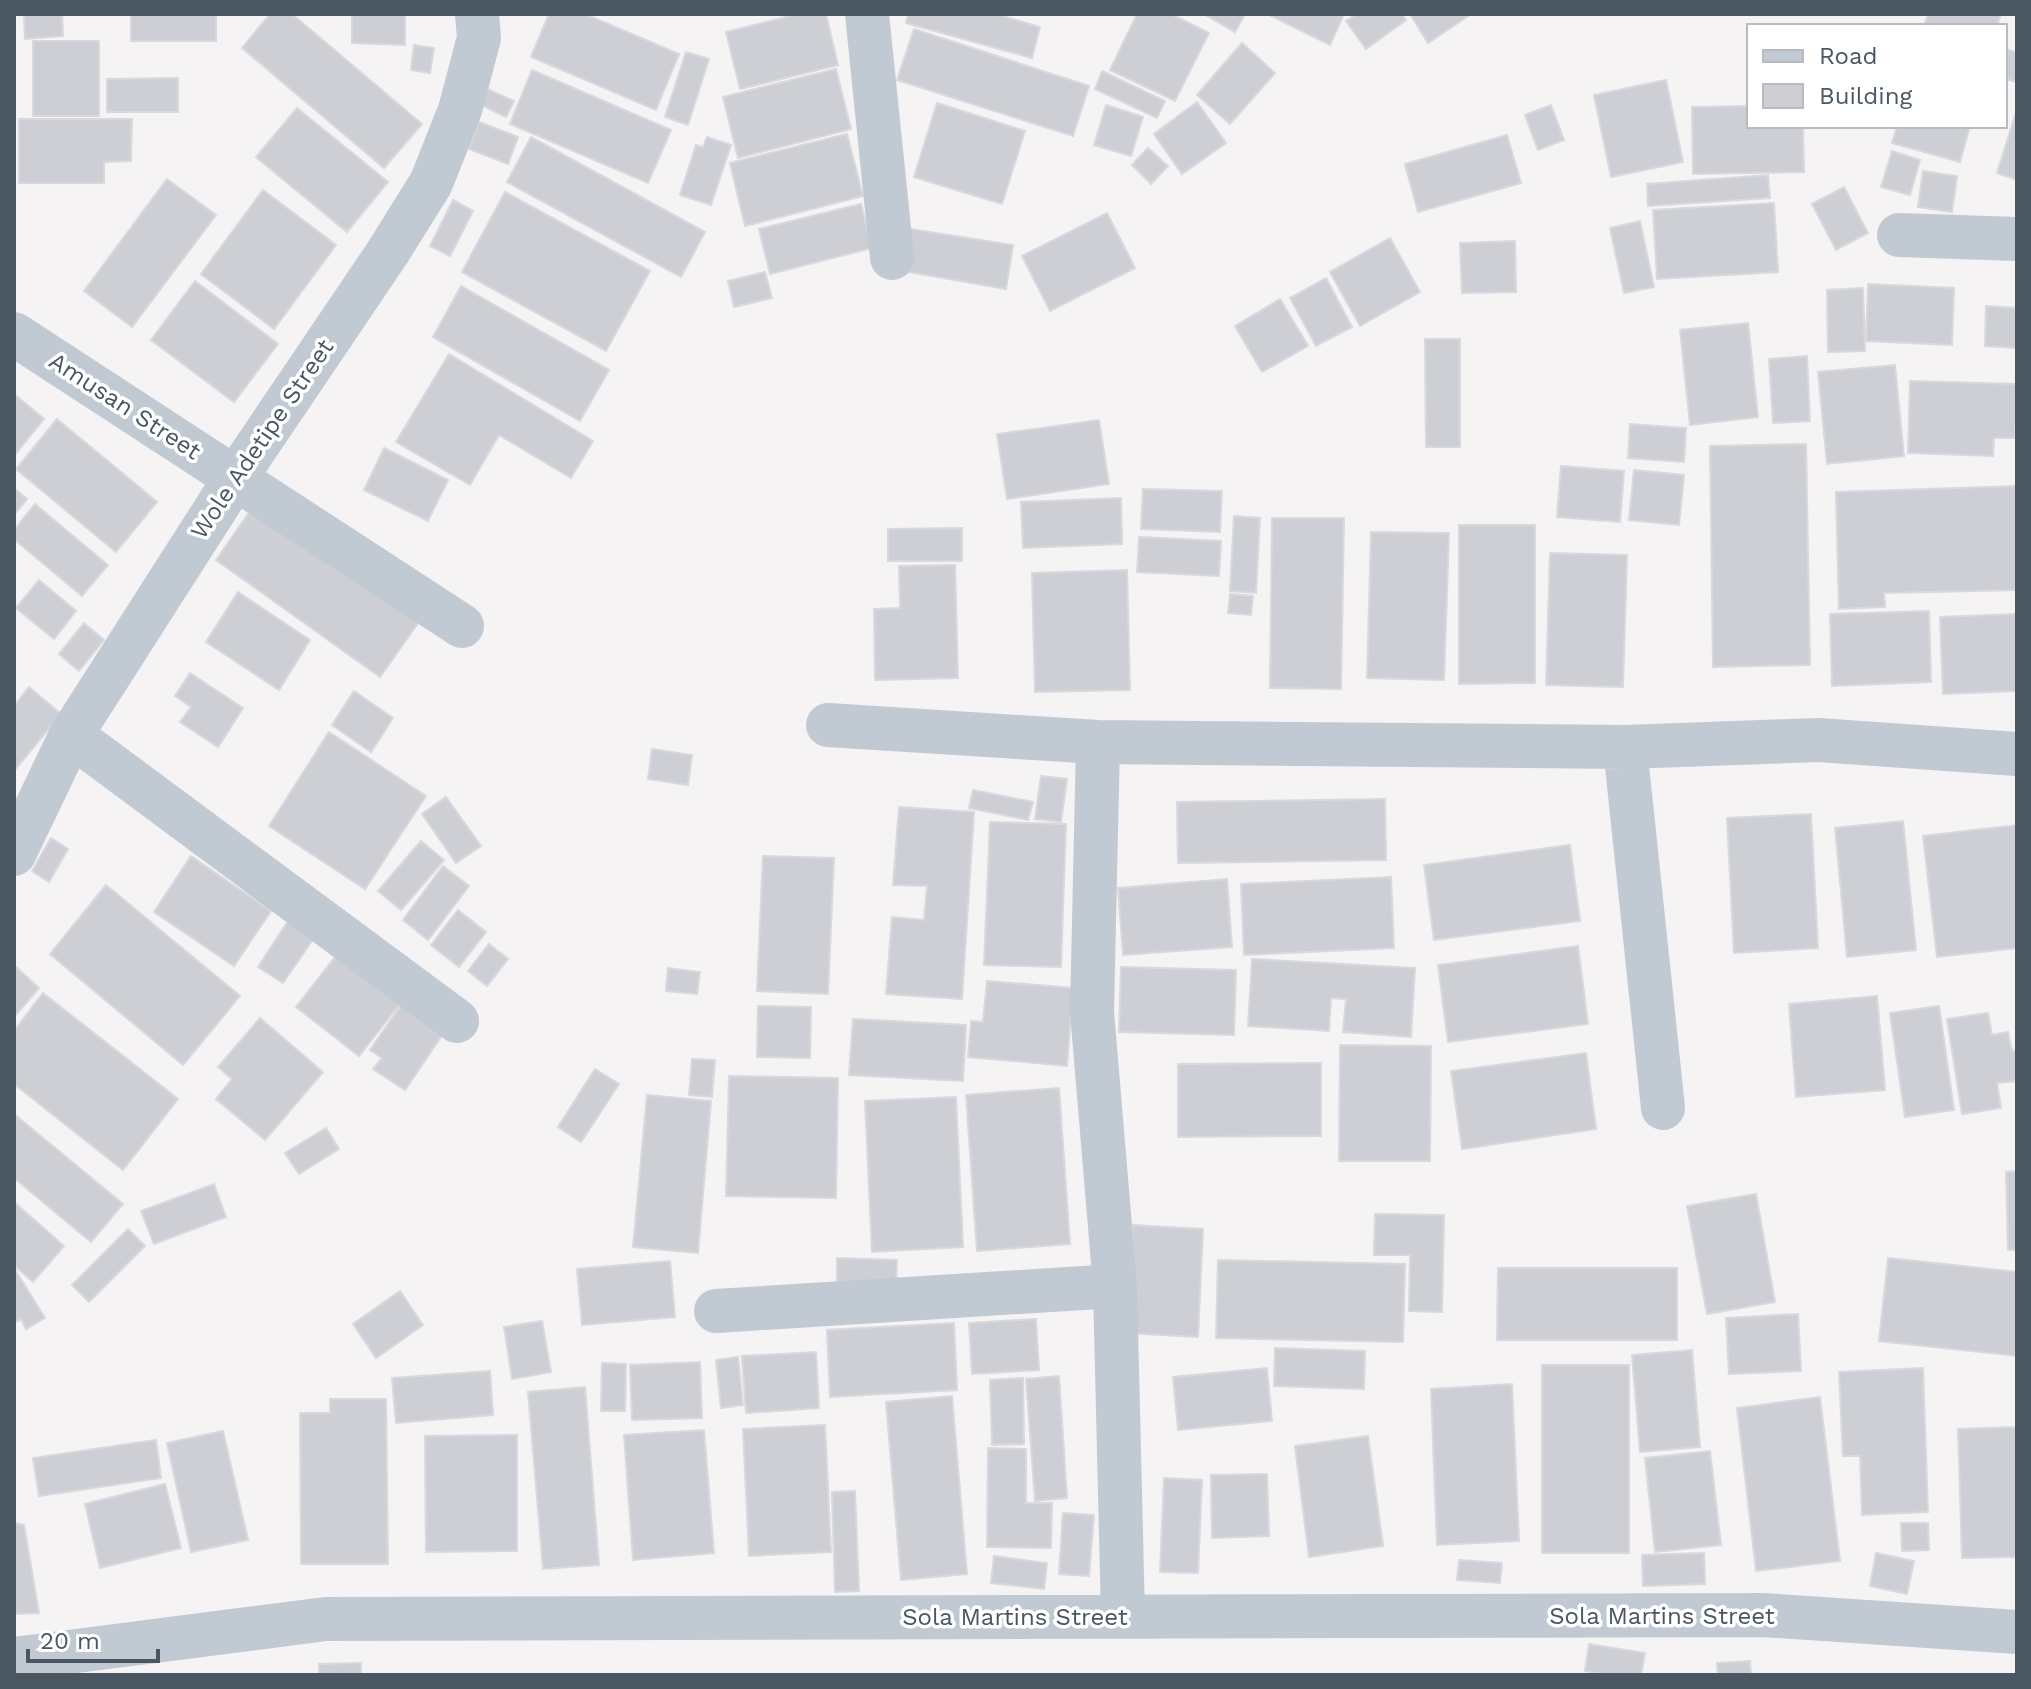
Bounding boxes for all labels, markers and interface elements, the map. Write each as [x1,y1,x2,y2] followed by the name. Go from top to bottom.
[1747,24,2007,128] legend
[1819,42,1878,70] text: Road
[1819,82,1912,110] text: Building
[185,334,339,544] street label: Wole Adetipe Street
[44,347,206,465] street label: Amusan Street
[1549,1602,1775,1630] street label: Sola Martins Street
[902,1603,1128,1631] street label: Sola Martins Street
[28,1613,158,1663] scale bar
[40,1627,100,1655] text: 20 m

